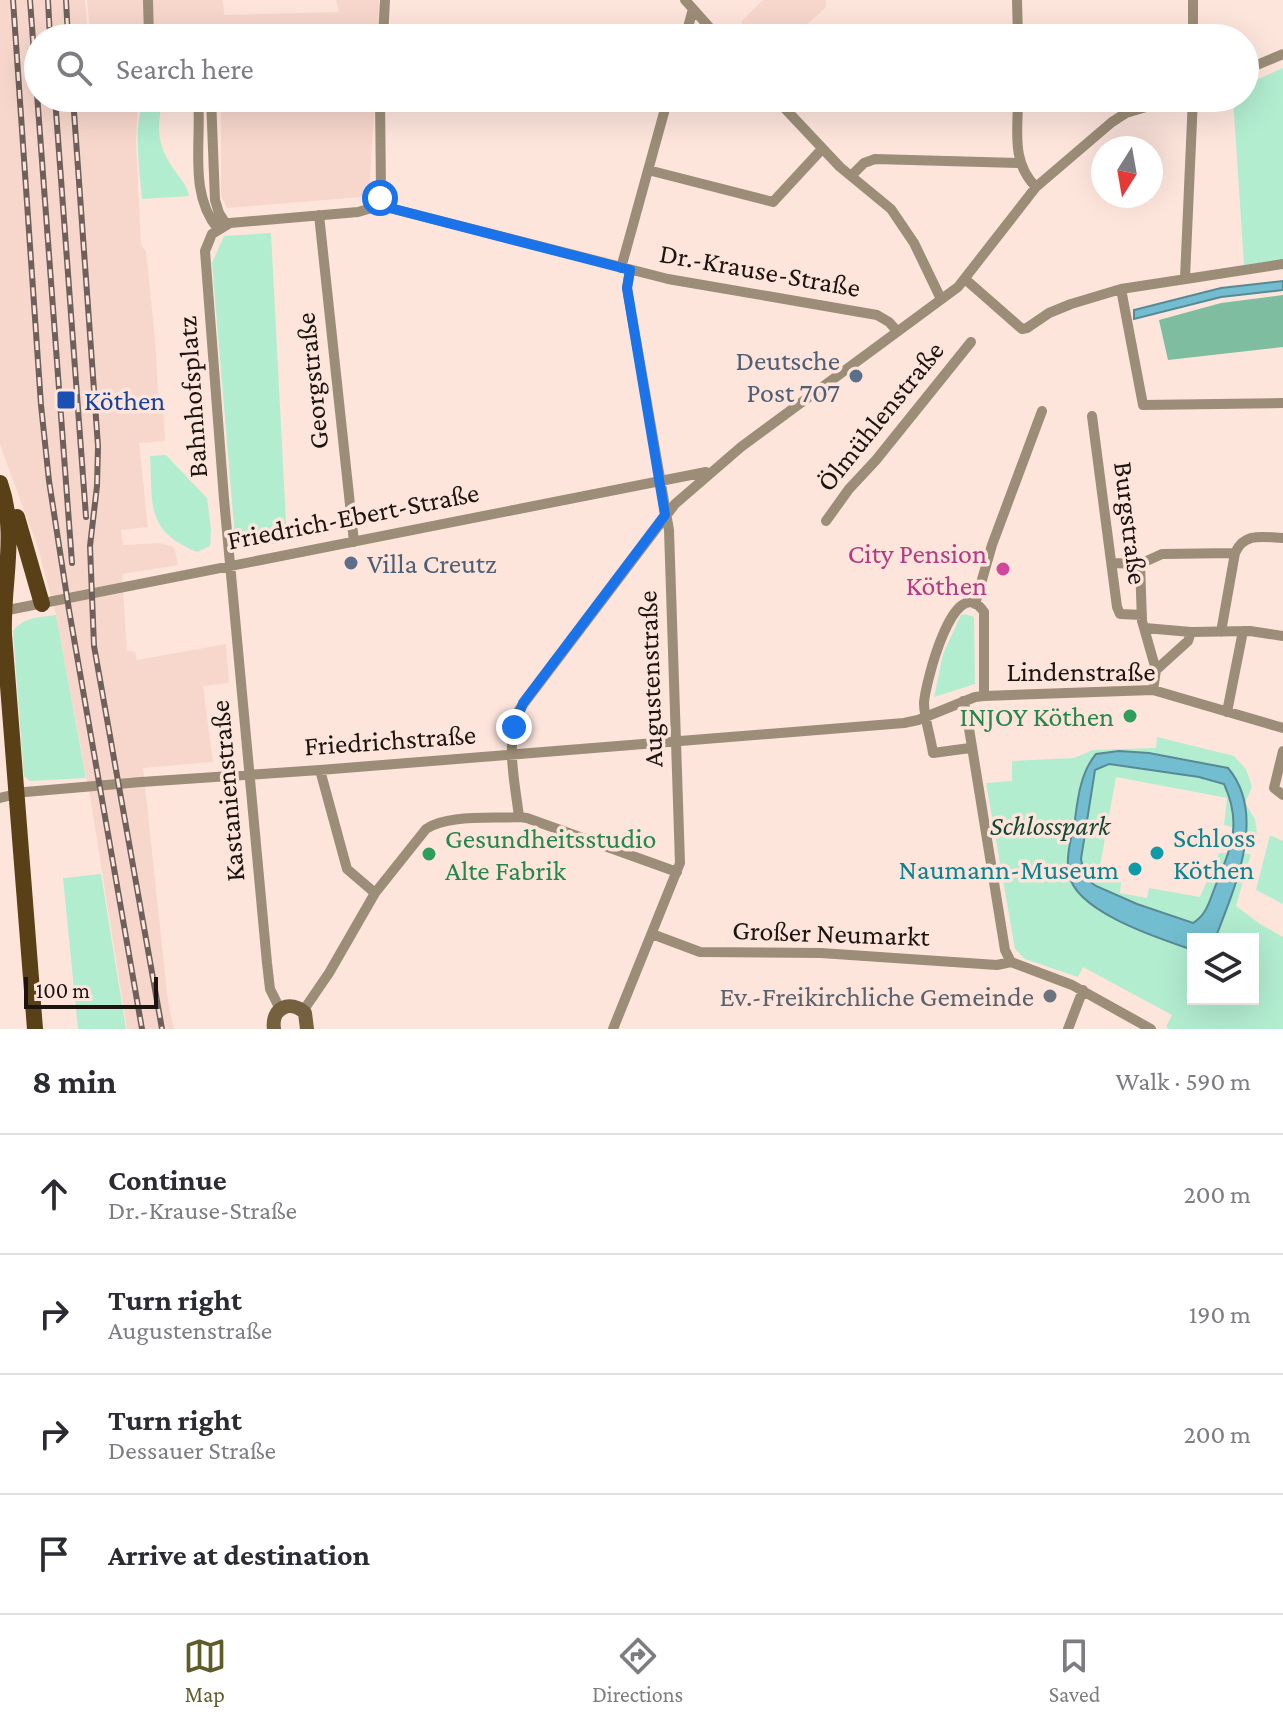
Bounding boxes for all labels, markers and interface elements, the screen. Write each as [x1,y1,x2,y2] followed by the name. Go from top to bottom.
[24,24,1259,112] search box
[52,46,96,90] icon: search
[116,52,254,85] text: Search here
[1091,136,1163,208] north arrow
[362,180,398,216] route start
[657,237,863,303] street label: Dr.-Krause-Straße
[289,311,335,451] street label: Georgstraße
[171,315,213,479] street label: Bahnhofsplatz
[810,335,950,497] street label: Ölmühlenstraße
[735,345,840,408] place label: Deutsche Post 707
[847,367,865,385] marker: Deutsche Post 707
[84,385,165,416] place label: Köthen
[55,389,77,411] marker: Köthen
[1108,460,1154,586] street label: Burgstraße
[225,476,481,556] street label: Friedrich-Ebert-Straße
[848,538,987,601] place label: City Pension Köthen
[367,548,497,579] place label: Villa Creutz
[342,554,360,572] marker: Villa Creutz
[994,560,1012,578] marker: City Pension Köthen
[631,590,669,768] street label: Augustenstraße
[1007,656,1155,687] street label: Lindenstraße
[204,699,250,883] street label: Kastanienstraße
[959,701,1114,732] place label: INJOY Köthen
[1121,707,1139,725] marker: INJOY Köthen
[496,709,532,745] route end
[303,719,477,761] street label: Friedrichstraße
[990,810,1112,841] park label: Schlosspark
[1173,822,1256,885] place label: Schloss Köthen
[445,823,656,886] place label: Gesundheitsstudio Alte Fabrik
[1148,844,1166,862] marker: Schloss Köthen
[420,845,438,863] marker: Gesundheitsstudio Alte Fabrik
[898,854,1119,885] place label: Naumann-Museum
[1126,860,1144,878] marker: Naumann-Museum
[732,914,931,952] street label: Großer Neumarkt
[1187,933,1259,1005] map controls
[1187,933,1259,1005] button: layers
[24,973,158,1009] scale bar
[36,978,90,1003] text: 100 m
[719,981,1034,1012] place label: Ev.-Freikirchliche Gemeinde
[1041,987,1059,1005] marker: Ev.-Freikirchliche Gemeinde
[32,1063,117,1100] text: 8 min
[1115,1067,1251,1096] text: Walk · 590 m
[108,1163,227,1196] text: Continue
[32,1172,76,1216] icon: ahead
[1183,1180,1251,1209] text: 200 m
[108,1196,297,1225] text: Dr.-Krause-Straße
[108,1283,242,1316] text: Turn right
[32,1292,76,1336] icon: right
[1189,1300,1251,1329] text: 190 m
[108,1316,272,1345] text: Augustenstraße
[108,1403,242,1436] text: Turn right
[32,1412,76,1456] icon: right
[1183,1420,1251,1449] text: 200 m
[108,1436,276,1465] text: Dessauer Straße
[32,1532,76,1576] icon: arrive
[108,1538,370,1571] text: Arrive at destination
[183,1634,227,1707] tab: Map
[592,1634,683,1707] tab: Directions
[1049,1634,1100,1707] tab: Saved

